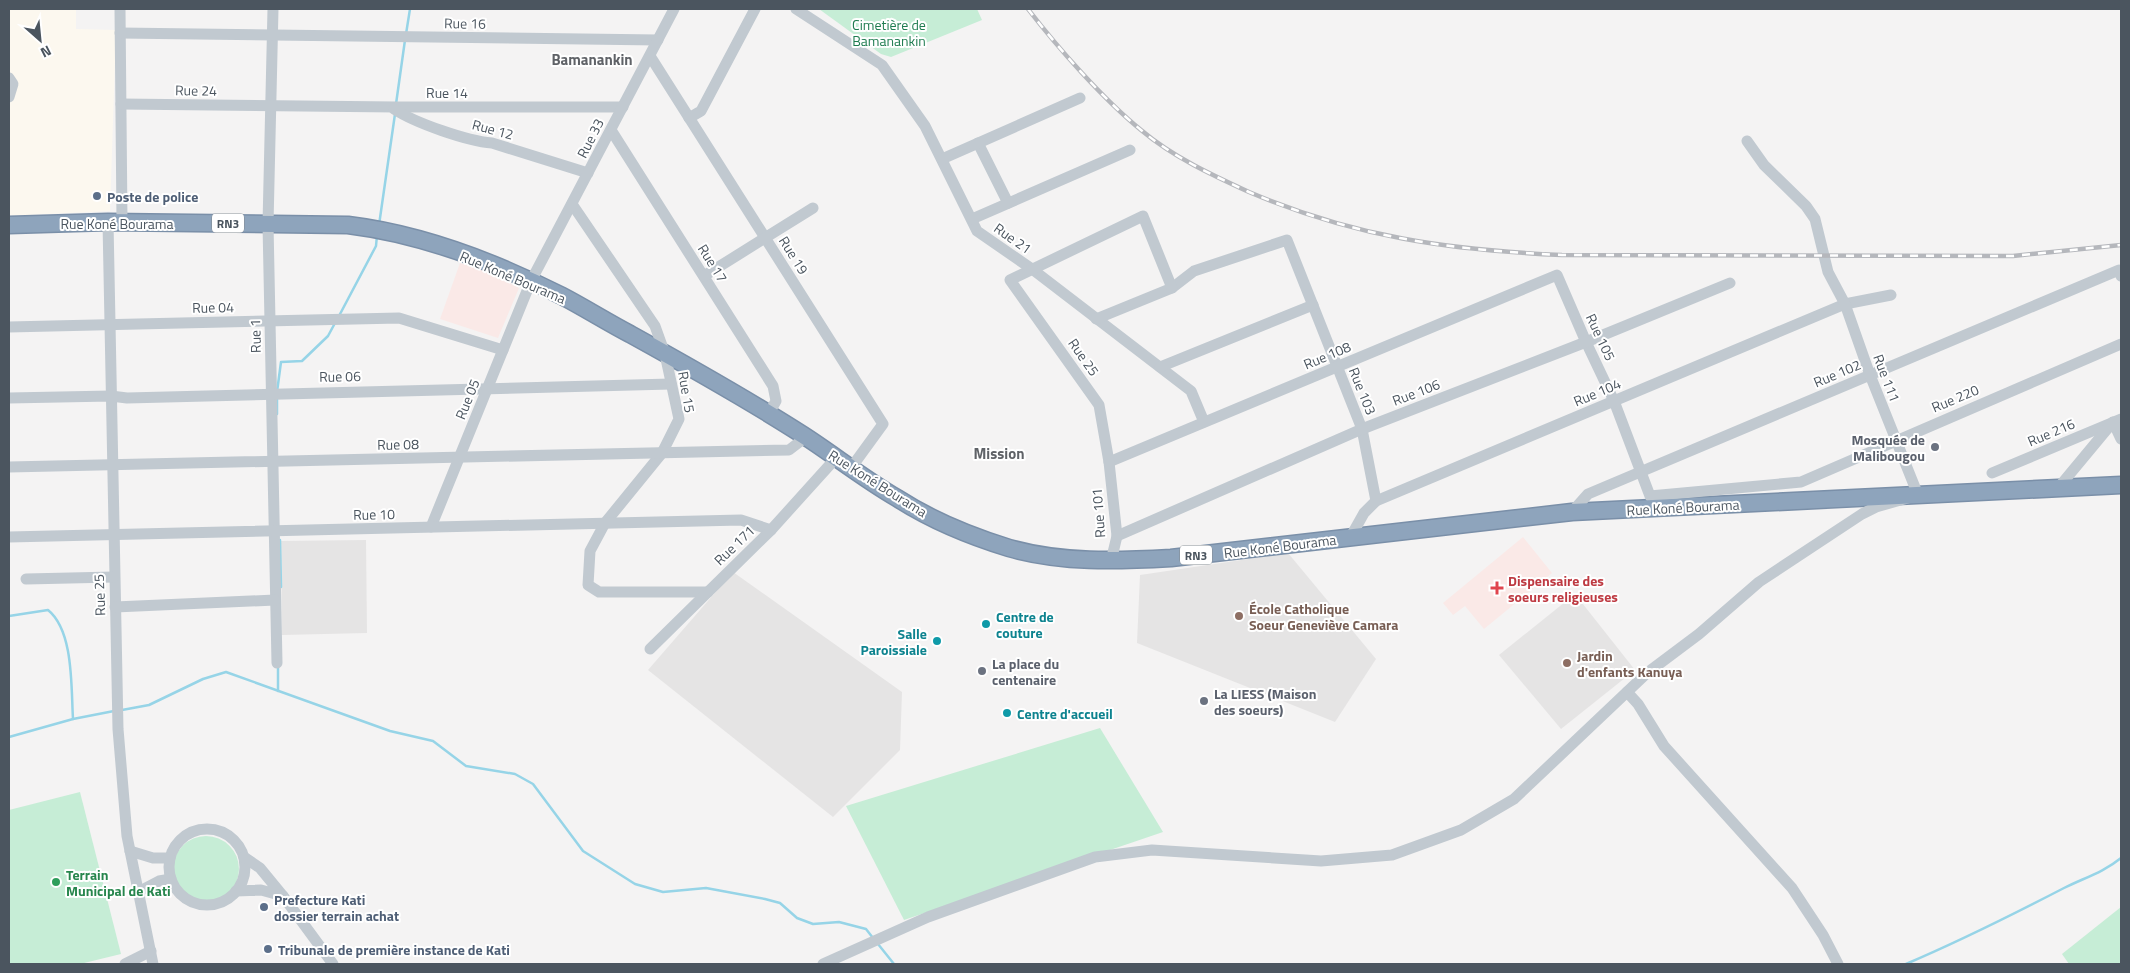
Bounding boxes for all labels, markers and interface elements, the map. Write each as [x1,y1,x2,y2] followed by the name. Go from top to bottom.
[444,12,486,34] street label: Rue 16
[852,14,926,51] park label: Cimetière de Bamanankin
[15,15,65,65] north arrow
[37,40,55,64] text: N
[551,48,633,71] district label: Bamanankin
[175,79,217,101] street label: Rue 24
[426,82,468,103] street label: Rue 14
[470,113,516,145] street label: Rue 12
[571,115,609,161] street label: Rue 33
[107,186,198,207] place label: Poste de police
[91,190,103,202] marker: Poste de police
[60,213,174,234] street label: Rue Koné Bourama
[212,214,244,232] road number: RN3
[990,217,1036,259] street label: Rue 21
[774,232,814,278] street label: Rue 19
[693,240,733,286] street label: Rue 17
[457,245,569,309] street label: Rue Koné Bourama
[192,296,234,318] street label: Rue 04
[1581,310,1621,364] street label: Rue 105
[244,319,266,353] street label: Rue 1
[1063,334,1105,380] street label: Rue 25
[1300,336,1354,374] street label: Rue 108
[1868,351,1906,405] street label: Rue 111
[1810,354,1864,392] street label: Rue 102
[1344,364,1382,418] street label: Rue 103
[319,365,361,387] street label: Rue 06
[673,370,701,415] street label: Rue 15
[1389,373,1443,411] street label: Rue 106
[1570,373,1624,411] street label: Rue 104
[449,376,485,422] street label: Rue 05
[1928,379,1982,417] street label: Rue 220
[2024,413,2078,451] street label: Rue 216
[1851,429,1925,466] place label: Mosquée de Malibougou
[377,433,419,455] street label: Rue 08
[1929,441,1941,453] marker: Mosquée de Malibougou
[973,442,1025,465] district label: Mission
[825,444,931,522] street label: Rue Koné Bourama
[1086,487,1110,539] street label: Rue 101
[1626,494,1740,520] street label: Rue Koné Bourama
[353,503,395,525] street label: Rue 10
[709,520,759,570] street label: Rue 171
[1223,529,1337,563] street label: Rue Koné Bourama
[1180,546,1212,564] road number: RN3
[1508,570,1618,607] place label: Dispensaire des soeurs religieuses
[88,574,110,616] street label: Rue 25
[1490,581,1504,595] marker: Dispensaire des soeurs religieuses
[1249,598,1398,635] place label: École Catholique Soeur Geneviève Camara
[996,606,1054,643] place label: Centre de couture
[1233,610,1245,622] marker: École Catholique Soeur Geneviève Camara
[980,618,992,630] marker: Centre de couture
[861,623,927,660] place label: Salle Paroissiale
[931,635,943,647] marker: Salle Paroissiale
[1577,645,1682,682] place label: Jardin d'enfants Kanuya
[992,653,1059,690] place label: La place du centenaire
[1561,657,1573,669] marker: Jardin d'enfants Kanuya
[976,665,988,677] marker: La place du centenaire
[1214,683,1316,720] place label: La LIESS (Maison des soeurs)
[1198,695,1210,707] marker: La LIESS (Maison des soeurs)
[1017,703,1113,724] place label: Centre d'accueil
[1001,707,1013,719] marker: Centre d'accueil
[66,864,171,901] place label: Terrain Municipal de Kati
[50,876,62,888] marker: Terrain Municipal de Kati
[274,889,399,926] place label: Prefecture Kati dossier terrain achat
[258,901,270,913] marker: Prefecture Kati dossier terrain achat
[278,939,510,960] place label: Tribunale de première instance de Kati
[262,943,274,955] marker: Tribunale de première instance de Kati

